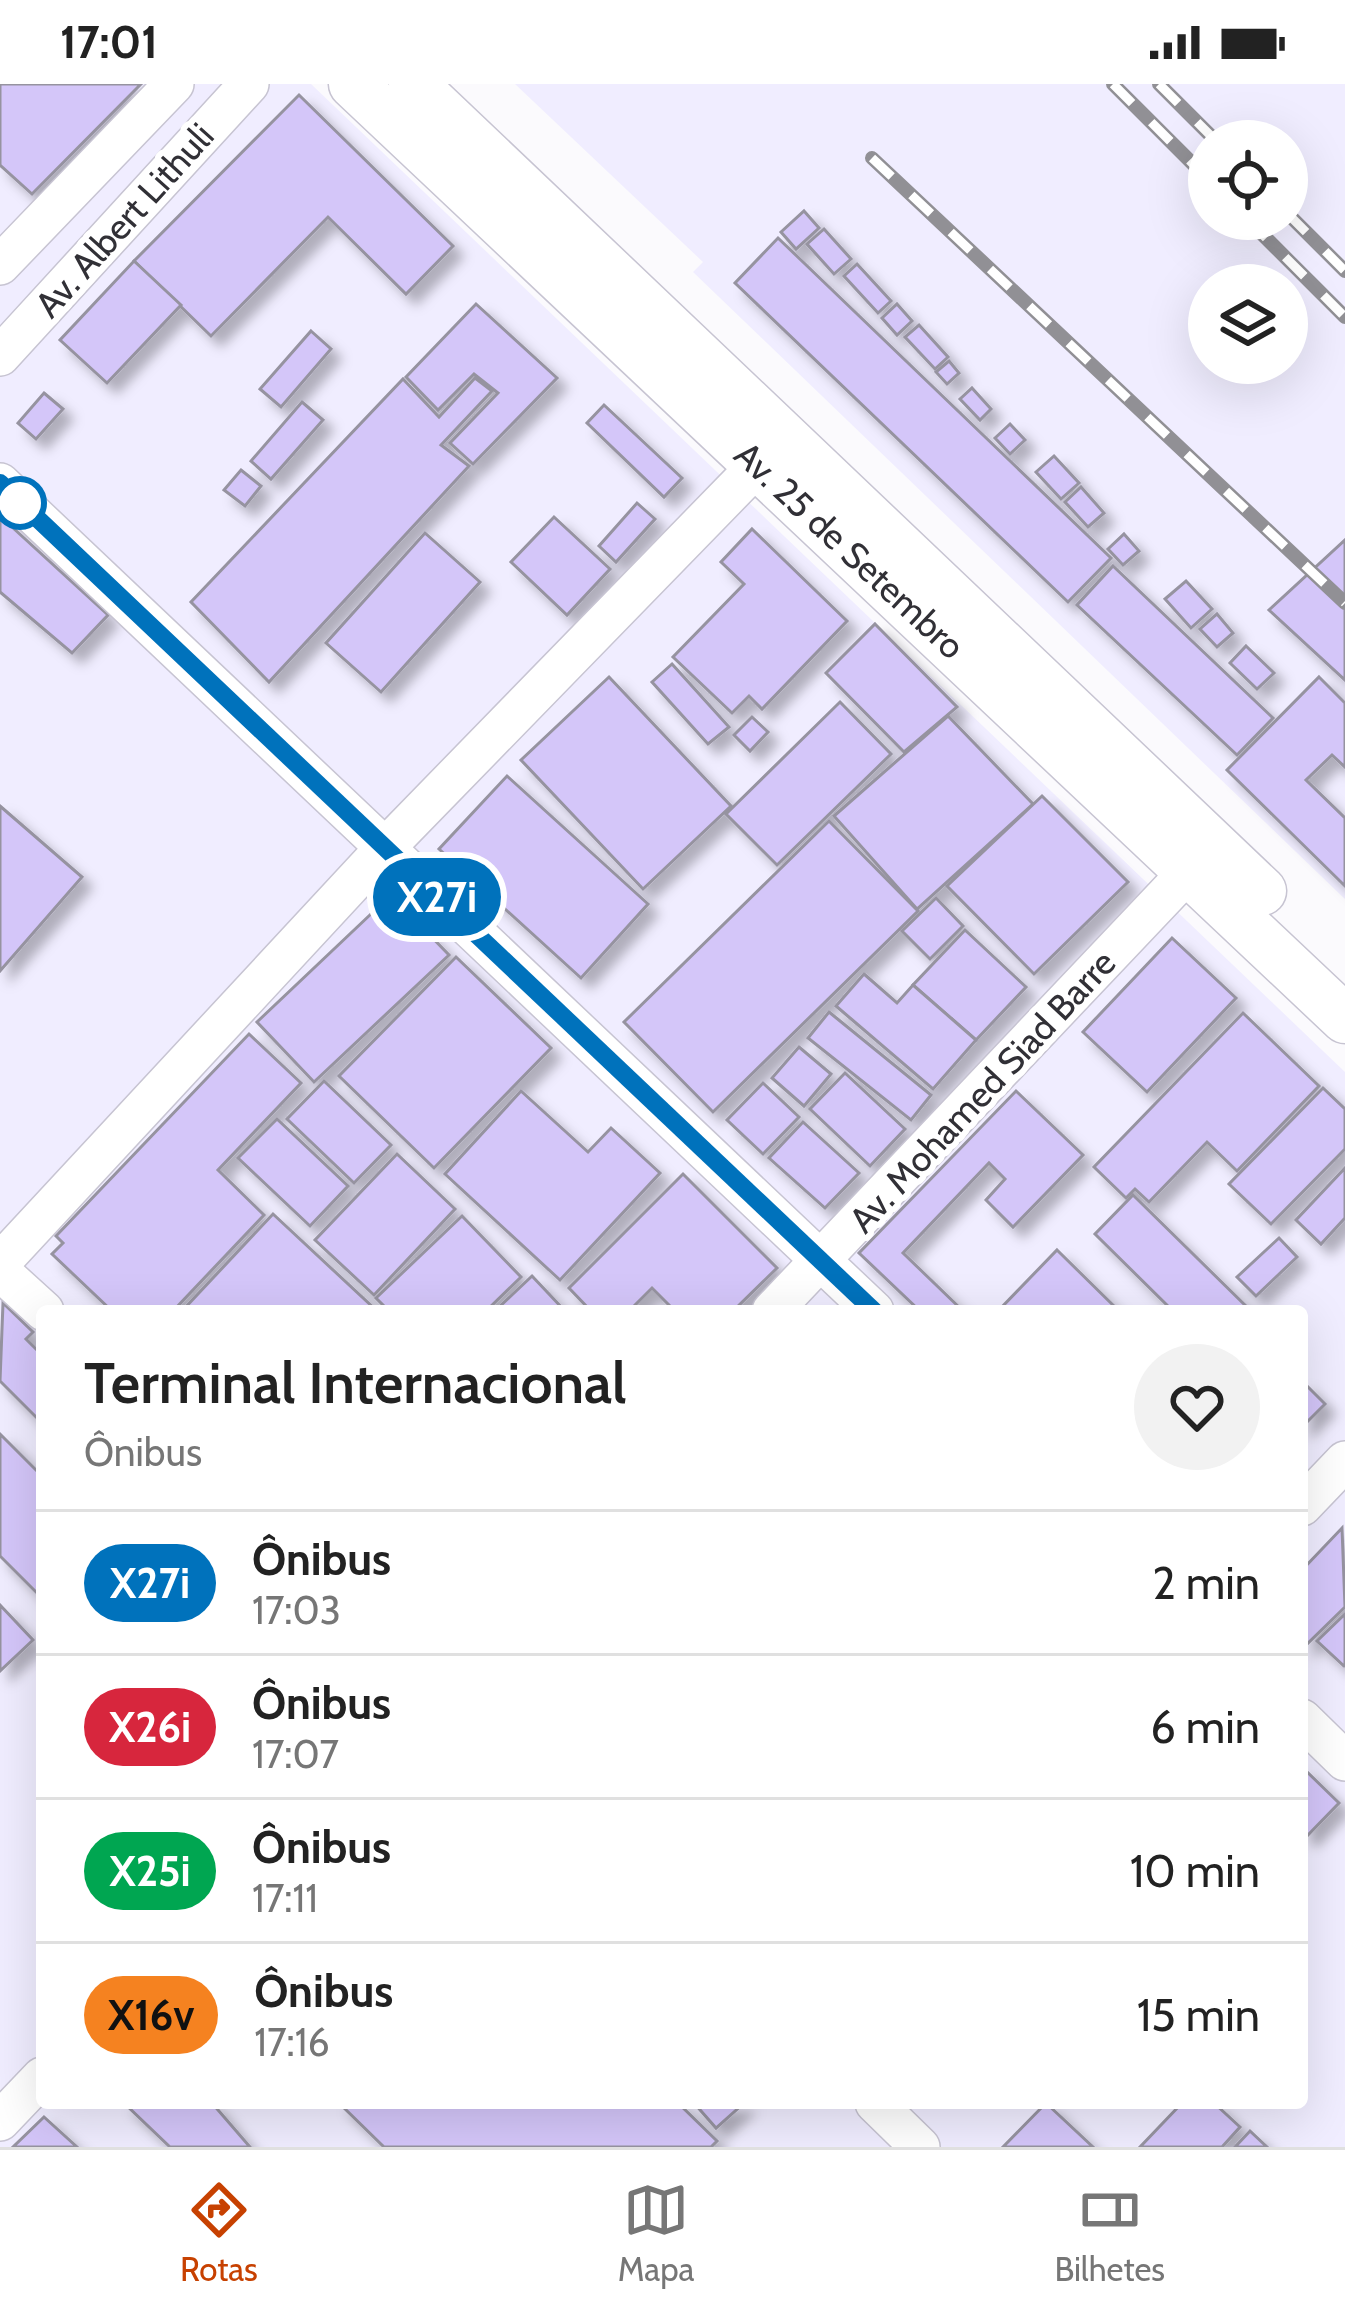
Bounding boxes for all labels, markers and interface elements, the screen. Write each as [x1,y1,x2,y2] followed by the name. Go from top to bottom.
[60,15,158,69] text: 17:01
[25,114,223,326] street label: Av. Albert Lithuli
[1188,120,1308,384] map controls
[1188,120,1308,240] button: locate
[1188,264,1308,384] button: layers
[726,432,974,668] street label: Av. 25 de Setembro
[0,478,45,528] unlabelled marker
[353,858,521,936] line badge: X27i
[397,871,477,923] text: X27i
[840,941,1124,1241] street label: Av. Mohamed Siad Barre
[1134,1344,1260,1470] button: heart
[84,1348,627,1417] text: Terminal Internacional
[84,1428,202,1476] text: Ônibus
[252,1532,391,1586] text: Ônibus
[1152,1556,1260,1610] text: 2 min
[110,1557,190,1609] text: X27i
[252,1586,341,1634] text: 17:03
[252,1676,391,1730] text: Ônibus
[1150,1700,1260,1754] text: 6 min
[109,1701,191,1753] text: X26i
[252,1730,339,1778] text: 17:07
[252,1820,391,1874] text: Ônibus
[1130,1844,1260,1898] text: 10 min
[109,1845,191,1897] text: X25i
[252,1874,318,1922] text: 17:11
[254,1964,393,2018] text: Ônibus
[1137,1988,1260,2042] text: 15 min
[108,1989,194,2041] text: X16v
[254,2018,330,2066] text: 17:16
[180,2177,258,2289] tab: Rotas
[618,2177,694,2289] tab: Mapa
[1054,2177,1165,2289] tab: Bilhetes

